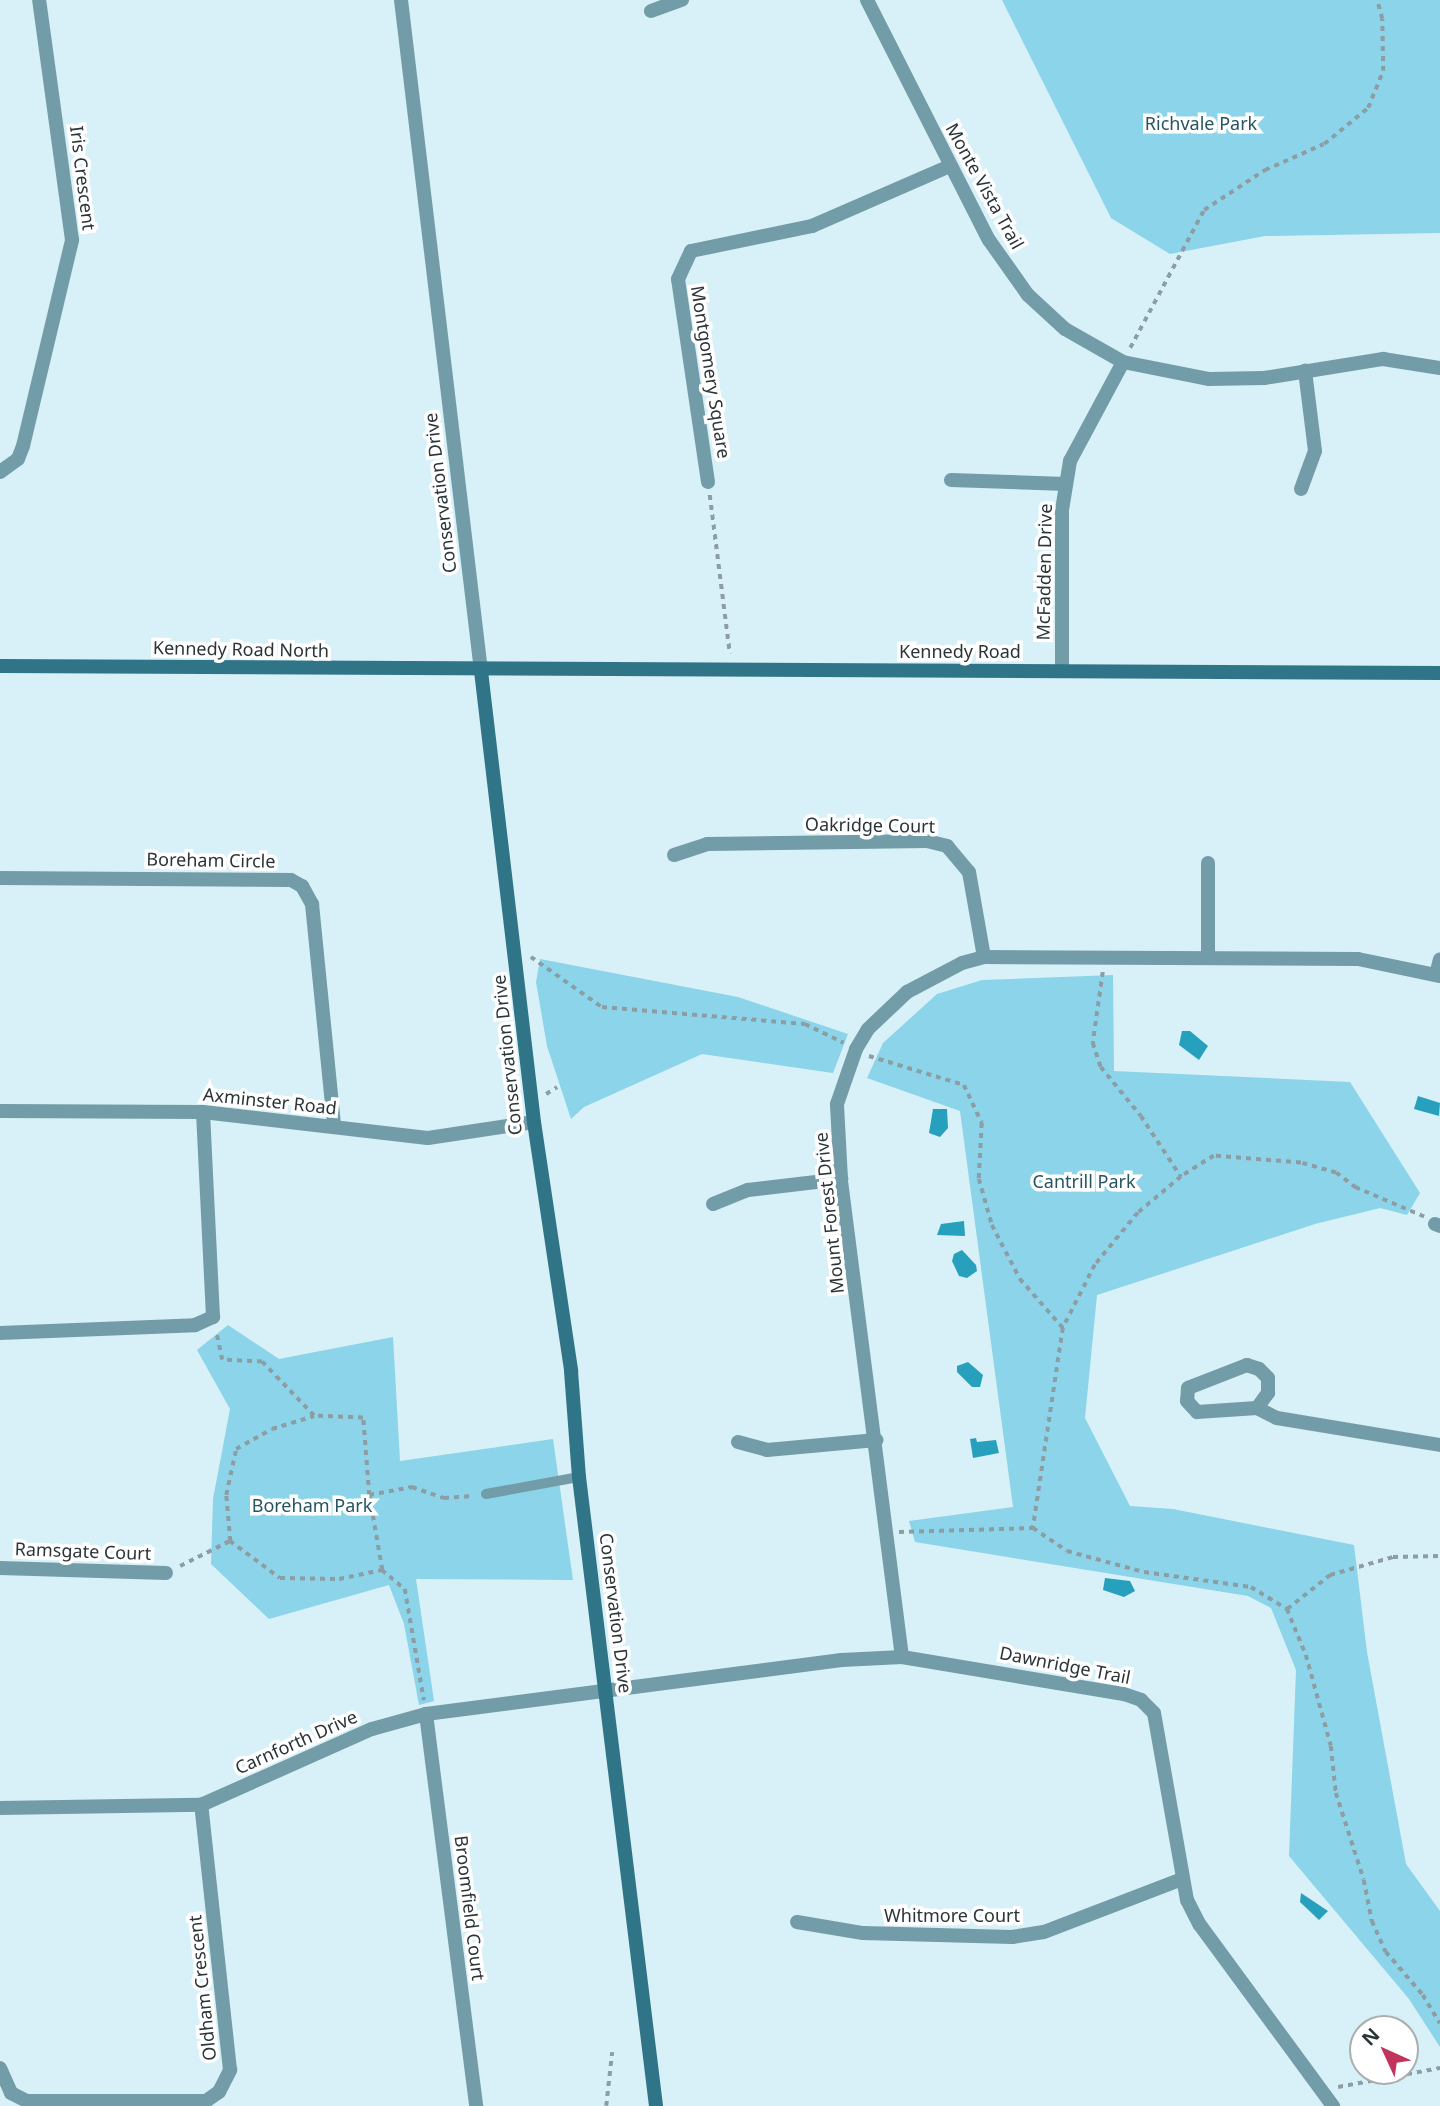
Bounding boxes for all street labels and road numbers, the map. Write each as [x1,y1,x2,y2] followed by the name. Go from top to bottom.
[941,119,1029,253] street label: Monte Vista Trail
[66,125,100,231] street label: Iris Crescent
[687,284,735,460] street label: Montgomery Square
[419,412,461,574] street label: Conservation Drive
[1032,503,1056,641] street label: McFadden Drive
[153,637,329,661] street label: Kennedy Road North
[899,640,1021,662] street label: Kennedy Road
[805,813,935,837] street label: Oakridge Court
[146,848,276,872] street label: Boreham Circle
[488,974,526,1136] street label: Conservation Drive
[202,1083,338,1119] street label: Axminster Road
[810,1131,848,1295] street label: Mount Forest Drive
[595,1532,637,1694] street label: Conservation Drive
[14,1538,152,1564] street label: Ramsgate Court
[998,1642,1132,1688] street label: Dawnridge Trail
[232,1705,360,1779] street label: Carnforth Drive
[450,1834,490,1982] street label: Broomfield Court
[884,1904,1020,1926] street label: Whitmore Court
[184,1914,220,2062] street label: Oldham Crescent

